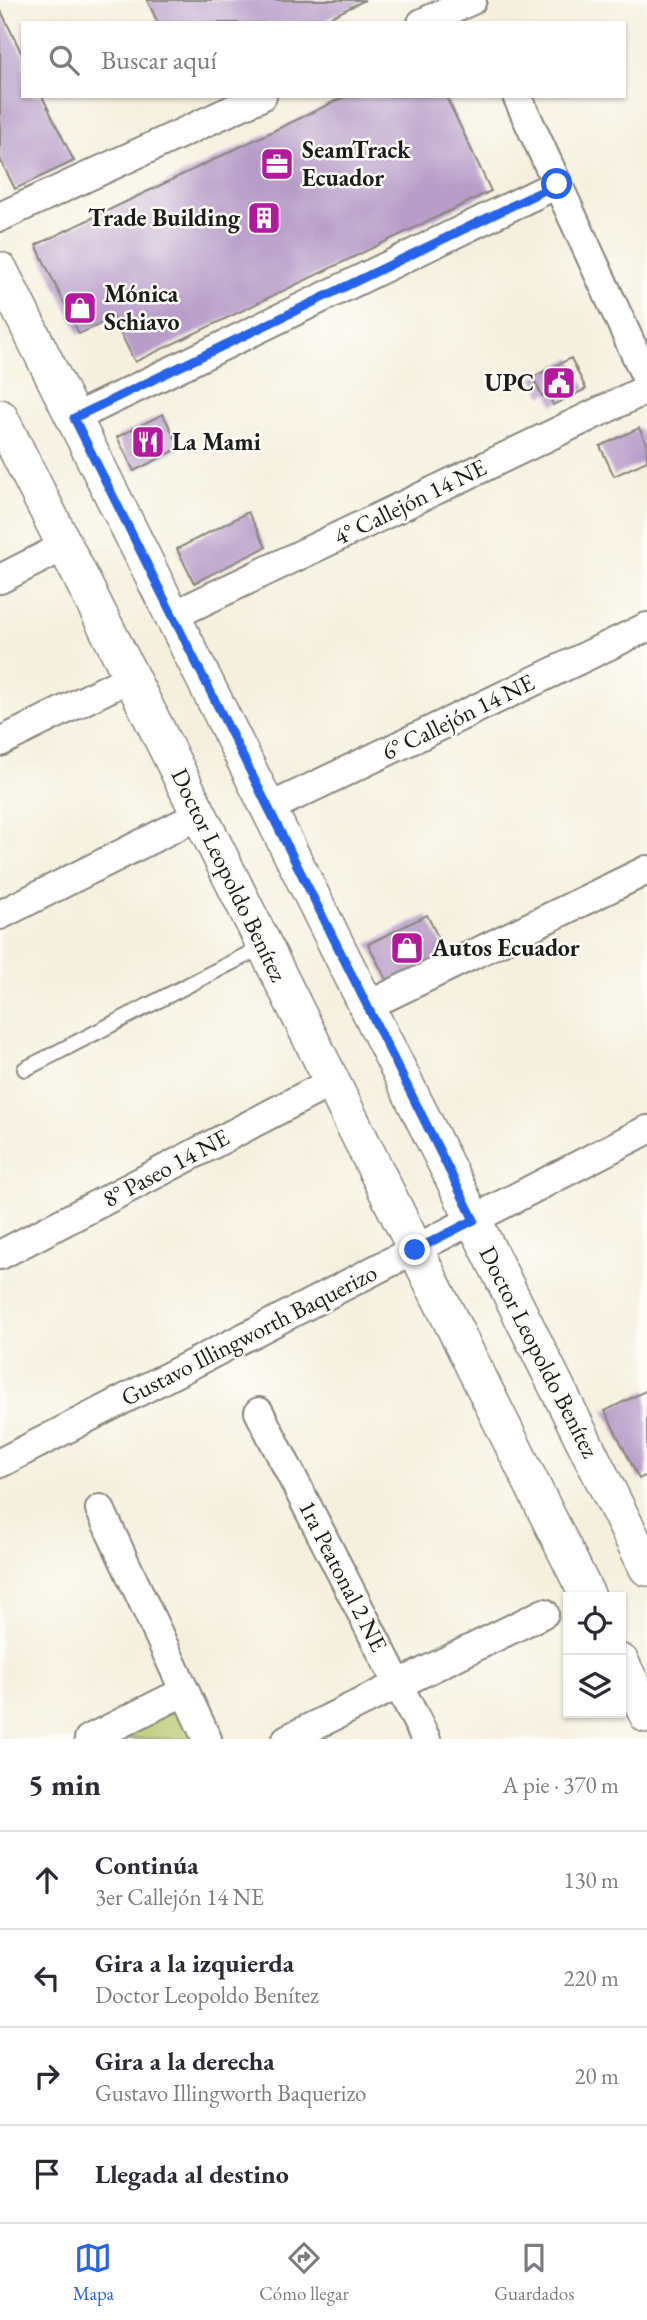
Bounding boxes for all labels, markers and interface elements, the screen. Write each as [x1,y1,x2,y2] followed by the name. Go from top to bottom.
[21,21,626,98] search box
[45,41,83,79] icon: search
[101,43,217,77] text: Buscar aquí
[302,134,411,193] place label: SeamTrack Ecuador
[258,145,296,183] office icon: SeamTrack Ecuador
[541,168,572,199] route start
[245,199,283,237] building icon: Trade Building
[88,202,241,234] place label: Trade Building
[104,278,180,337] place label: Mónica Schiavo
[61,289,99,327] shop icon: Mónica Schiavo
[540,364,578,402] public building icon: UPC
[485,367,534,398] place label: UPC
[129,423,167,461] restaurant icon: La Mami
[172,426,261,457] place label: La Mami
[328,451,491,552] street label: 4° Callejón 14 NE
[376,666,539,767] street label: 6° Callejón 14 NE
[164,763,295,987] street label: Doctor Leopoldo Benítez
[388,929,426,967] shop icon: Autos Ecuador
[431,932,580,963] place label: Autos Ecuador
[97,1121,234,1214] street label: 8° Paseo 14 NE
[399,1234,430,1265] route end
[473,1241,606,1463] street label: Doctor Leopoldo Benítez
[116,1256,382,1413] street label: Gustavo Illingworth Baquerizo
[292,1495,395,1657] street label: 1ra Peatonal 2 NE
[563,1592,626,1718] map controls
[563,1592,626,1655] button: locate
[563,1655,626,1718] button: layers
[28,1765,101,1804] text: 5 min
[503,1770,619,1800] text: A pie · 370 m
[95,1848,199,1882] text: Continúa
[28,1861,66,1899] icon: ahead
[563,1865,619,1895] text: 130 m
[95,1882,264,1912] text: 3er Callejón 14 NE
[95,1946,294,1980] text: Gira a la izquierda
[28,1959,66,1997] icon: left
[563,1963,619,1993] text: 220 m
[95,1980,319,2010] text: Doctor Leopoldo Benítez
[95,2044,275,2078] text: Gira a la derecha
[28,2057,66,2095] icon: right
[574,2061,619,2091] text: 20 m
[95,2078,366,2108] text: Gustavo Illingworth Baquerizo
[28,2155,66,2193] icon: arrive
[95,2157,289,2191] text: Llegada al destino
[73,2239,114,2306] tab: Mapa
[259,2239,349,2306] tab: Cómo llegar
[494,2239,574,2306] tab: Guardados

